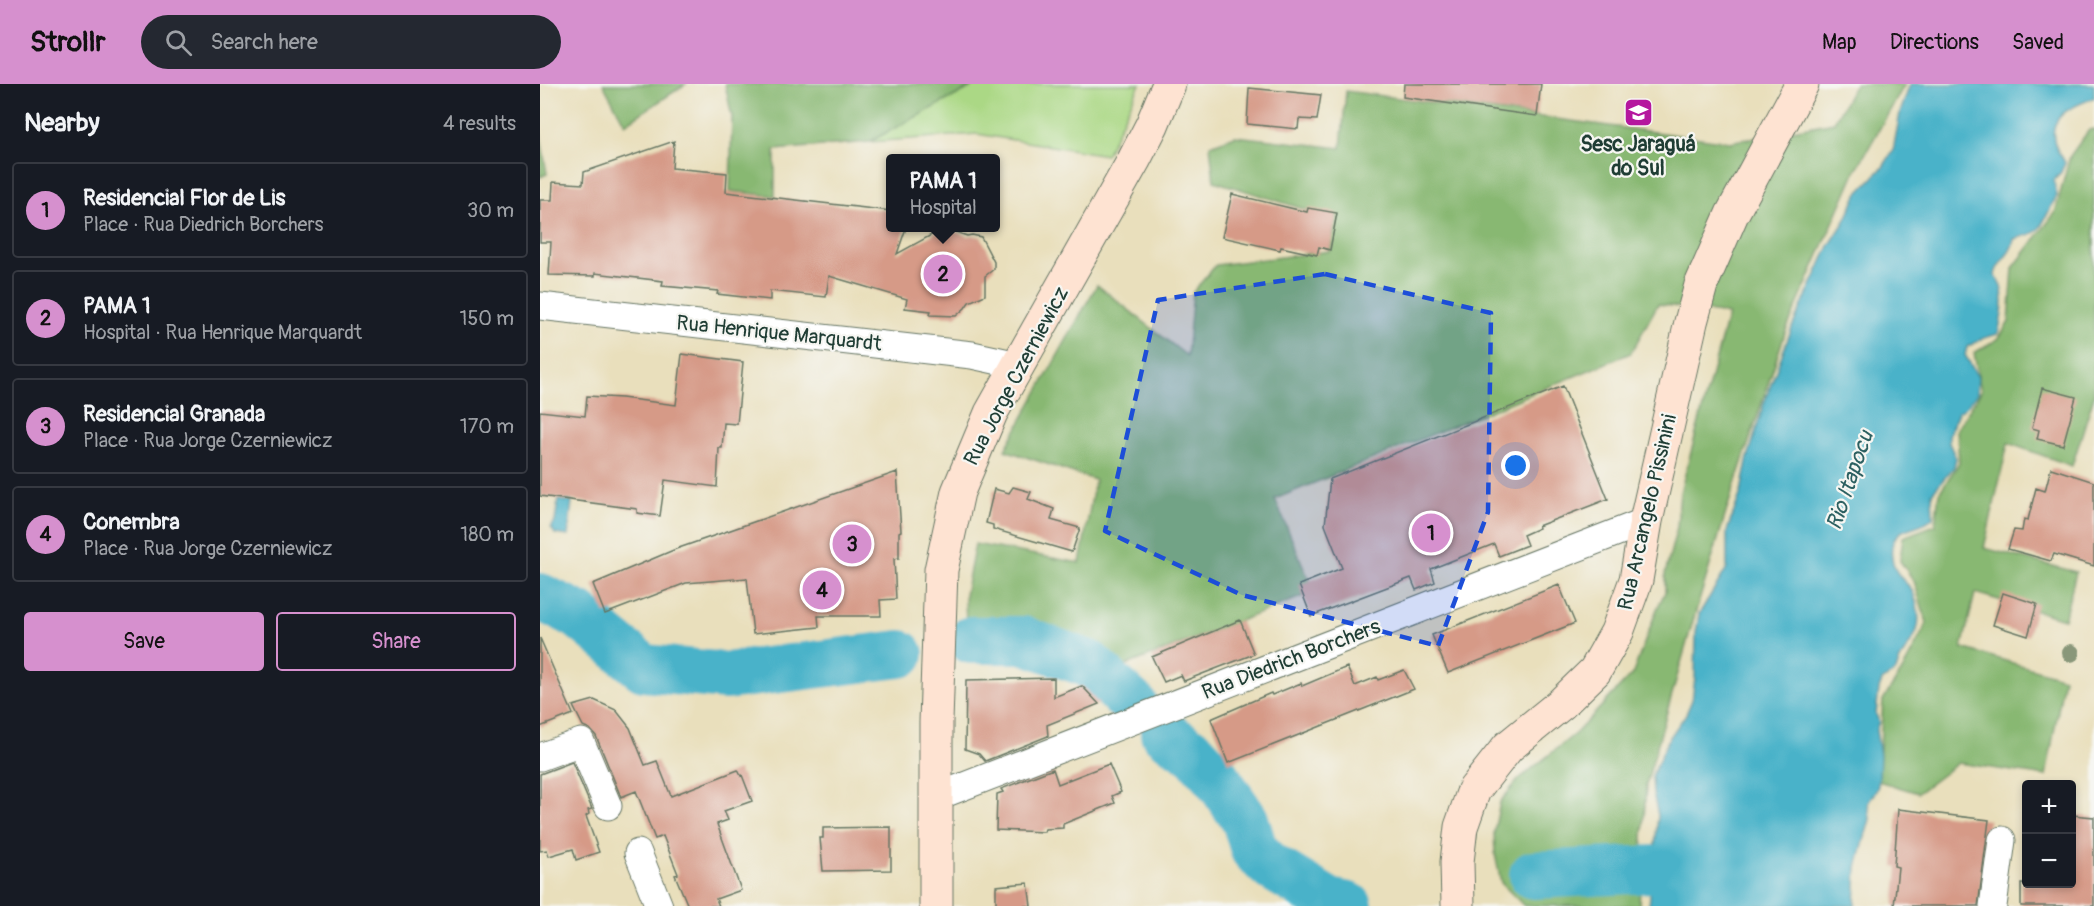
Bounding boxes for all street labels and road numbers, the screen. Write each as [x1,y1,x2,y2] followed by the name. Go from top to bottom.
[958,282,1075,470] street label: Rua Jorge Czerniewicz
[675,309,883,358] street label: Rua Henrique Marquardt
[1612,411,1683,613] street label: Rua Arcangelo Pissinini
[1198,613,1385,706] street label: Rua Diedrich Borchers

